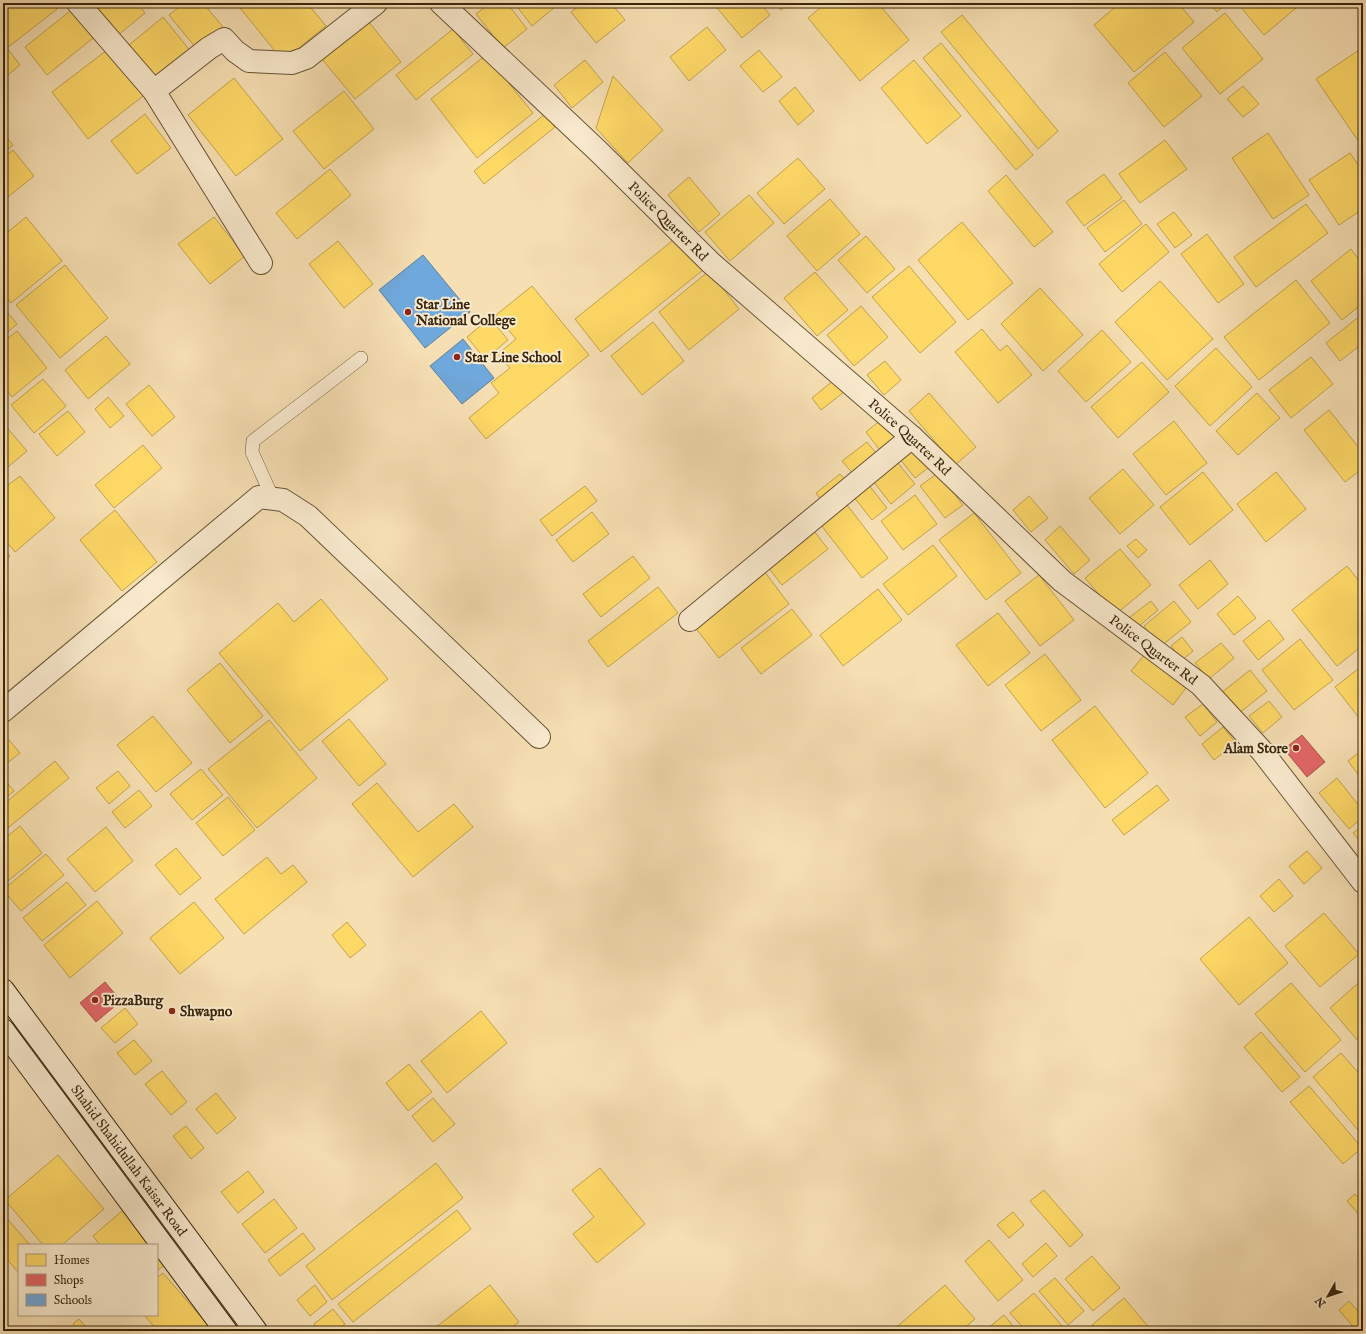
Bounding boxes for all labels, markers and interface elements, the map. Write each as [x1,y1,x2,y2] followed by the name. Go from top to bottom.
[624,178,712,266] street label: Police Quarter Rd
[415,296,516,330] place label: Star Line National College
[403,307,413,317] marker: Star Line National College
[465,349,562,367] place label: Star Line School
[452,352,462,362] marker: Star Line School
[864,395,955,480] street label: Police Quarter Rd
[1105,611,1201,690] street label: Police Quarter Rd
[1223,740,1289,758] place label: Alam Store
[1291,743,1301,753] marker: Alam Store
[103,992,165,1010] place label: PizzaBurg
[90,995,100,1005] marker: PizzaBurg
[180,1003,233,1021] place label: Shwapno
[167,1006,177,1016] marker: Shwapno
[66,1082,191,1241] street label: Shahid Shahidullah Kaisar Road
[18,1244,158,1316] legend
[54,1253,90,1268] text: Homes
[54,1273,84,1289] text: Shops
[1308,1276,1348,1316] north arrow
[54,1293,92,1308] text: Schools
[1312,1293,1330,1311] text: N

